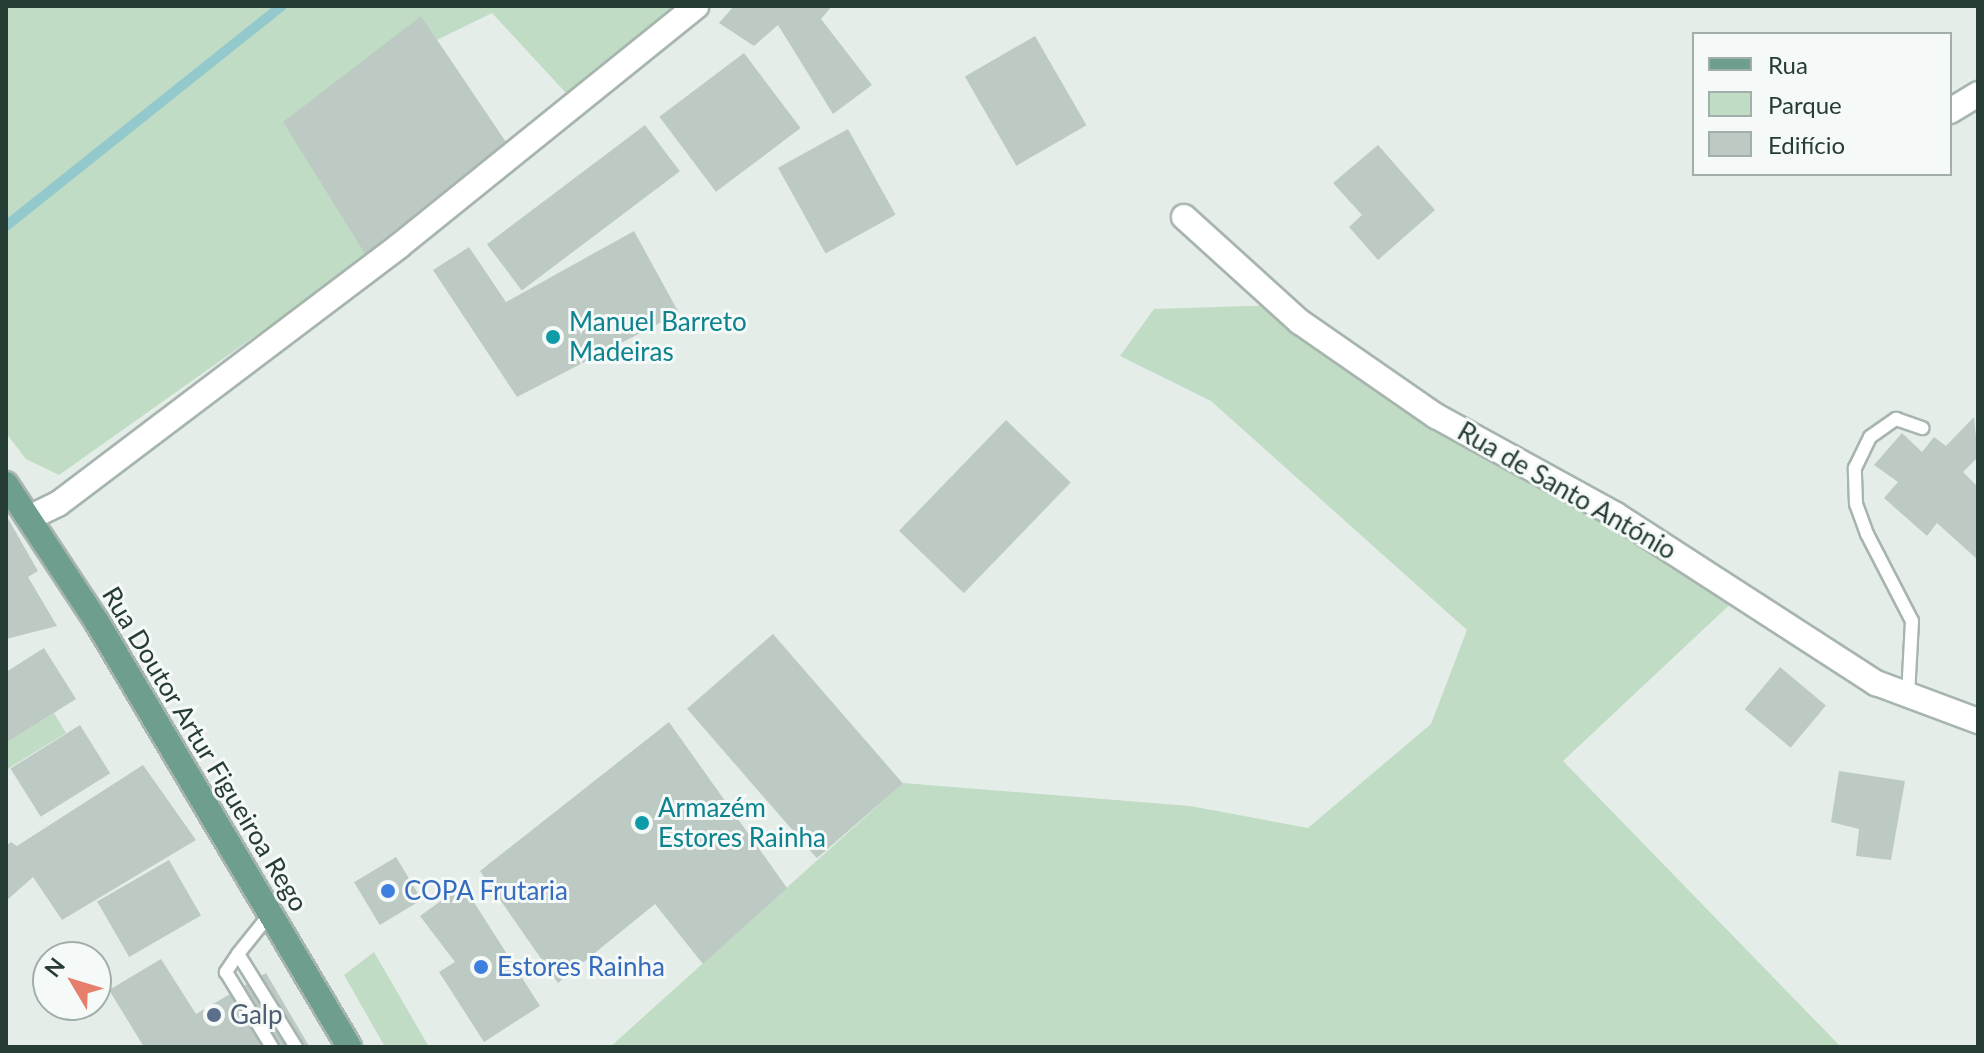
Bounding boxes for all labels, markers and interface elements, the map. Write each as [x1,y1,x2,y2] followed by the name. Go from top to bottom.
[1692,32,1952,176] legend
[1768,50,1808,79] text: Rua
[1768,90,1842,119] text: Parque
[1768,130,1845,159] text: Edifício
[569,306,747,368] place label: Manuel Barreto Madeiras
[544,328,562,346] marker: Manuel Barreto Madeiras
[1452,415,1682,567] street label: Rua de Santo António
[95,580,315,918] street label: Rua Doutor Artur Figueiroa Rego
[658,792,826,854] place label: Armazém Estores Rainha
[633,814,651,832] marker: Armazém Estores Rainha
[404,875,569,907] place label: COPA Frutaria
[379,882,397,900] marker: COPA Frutaria
[32,941,112,1021] north arrow
[497,951,665,983] place label: Estores Rainha
[38,952,70,982] text: N
[472,958,490,976] marker: Estores Rainha
[230,999,283,1031] place label: Galp
[205,1006,223,1024] marker: Galp

